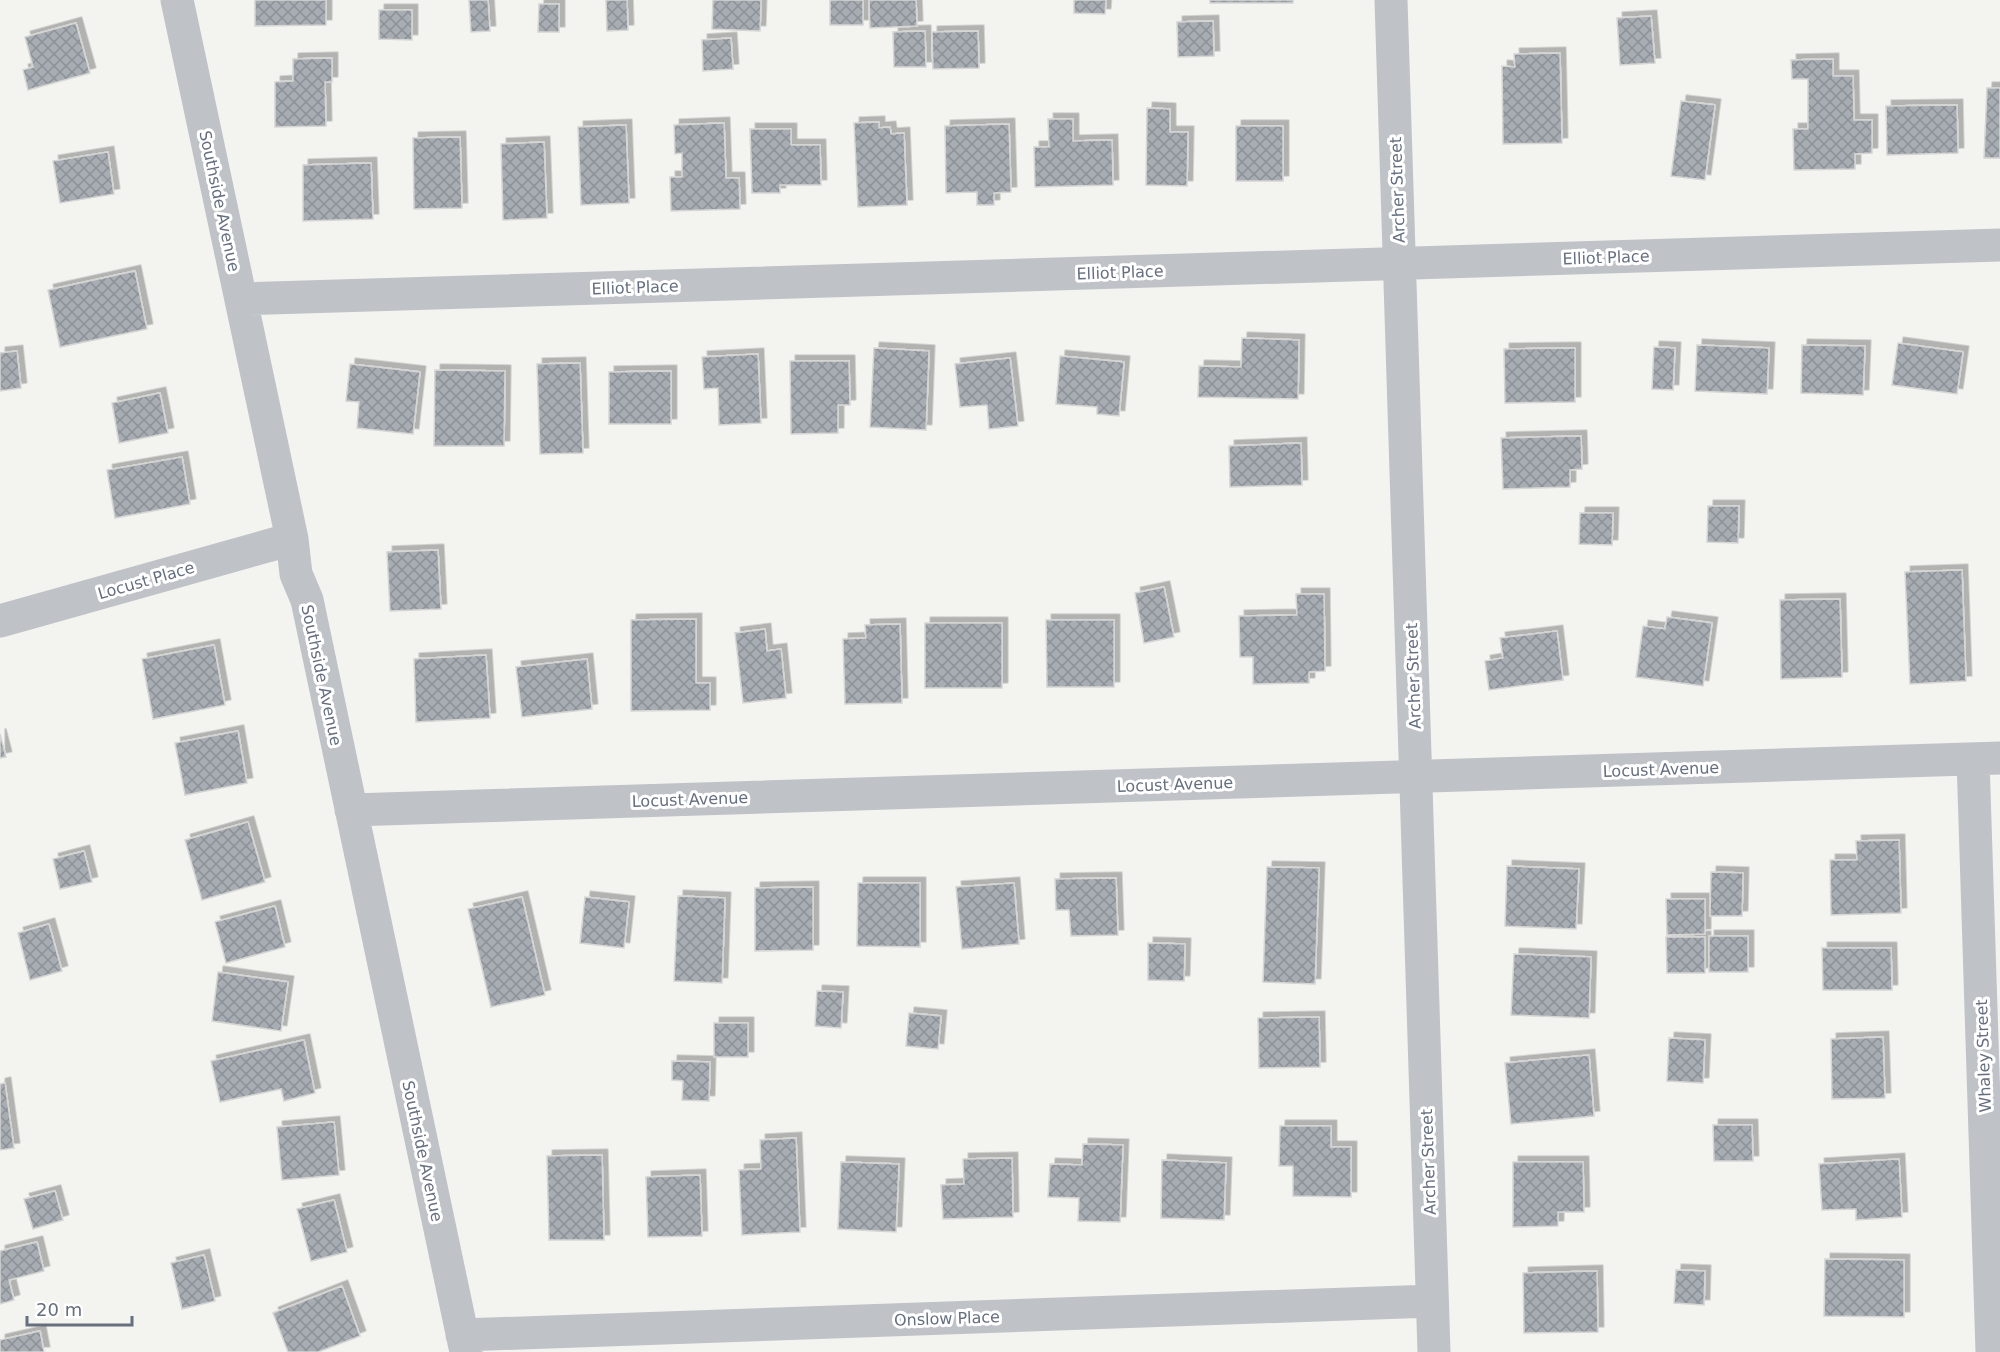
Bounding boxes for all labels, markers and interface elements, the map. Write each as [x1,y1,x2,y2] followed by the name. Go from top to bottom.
[195,129,244,273] street label: Southside Avenue
[1386,137,1409,243] street label: Archer Street
[1562,246,1650,269] street label: Elliot Place
[1076,261,1164,284] street label: Elliot Place
[591,276,679,299] street label: Elliot Place
[96,558,197,603] street label: Locust Place
[297,603,346,747] street label: Southside Avenue
[1402,623,1425,729] street label: Archer Street
[1602,758,1720,781] street label: Locust Avenue
[1116,773,1234,796] street label: Locust Avenue
[631,788,749,811] street label: Locust Avenue
[1972,999,1995,1113] street label: Whaley Street
[398,1079,447,1223] street label: Southside Avenue
[1417,1109,1440,1215] street label: Archer Street
[27,1289,132,1327] scale bar
[36,1299,82,1320] text: 20 m
[894,1307,1000,1330] street label: Onslow Place

